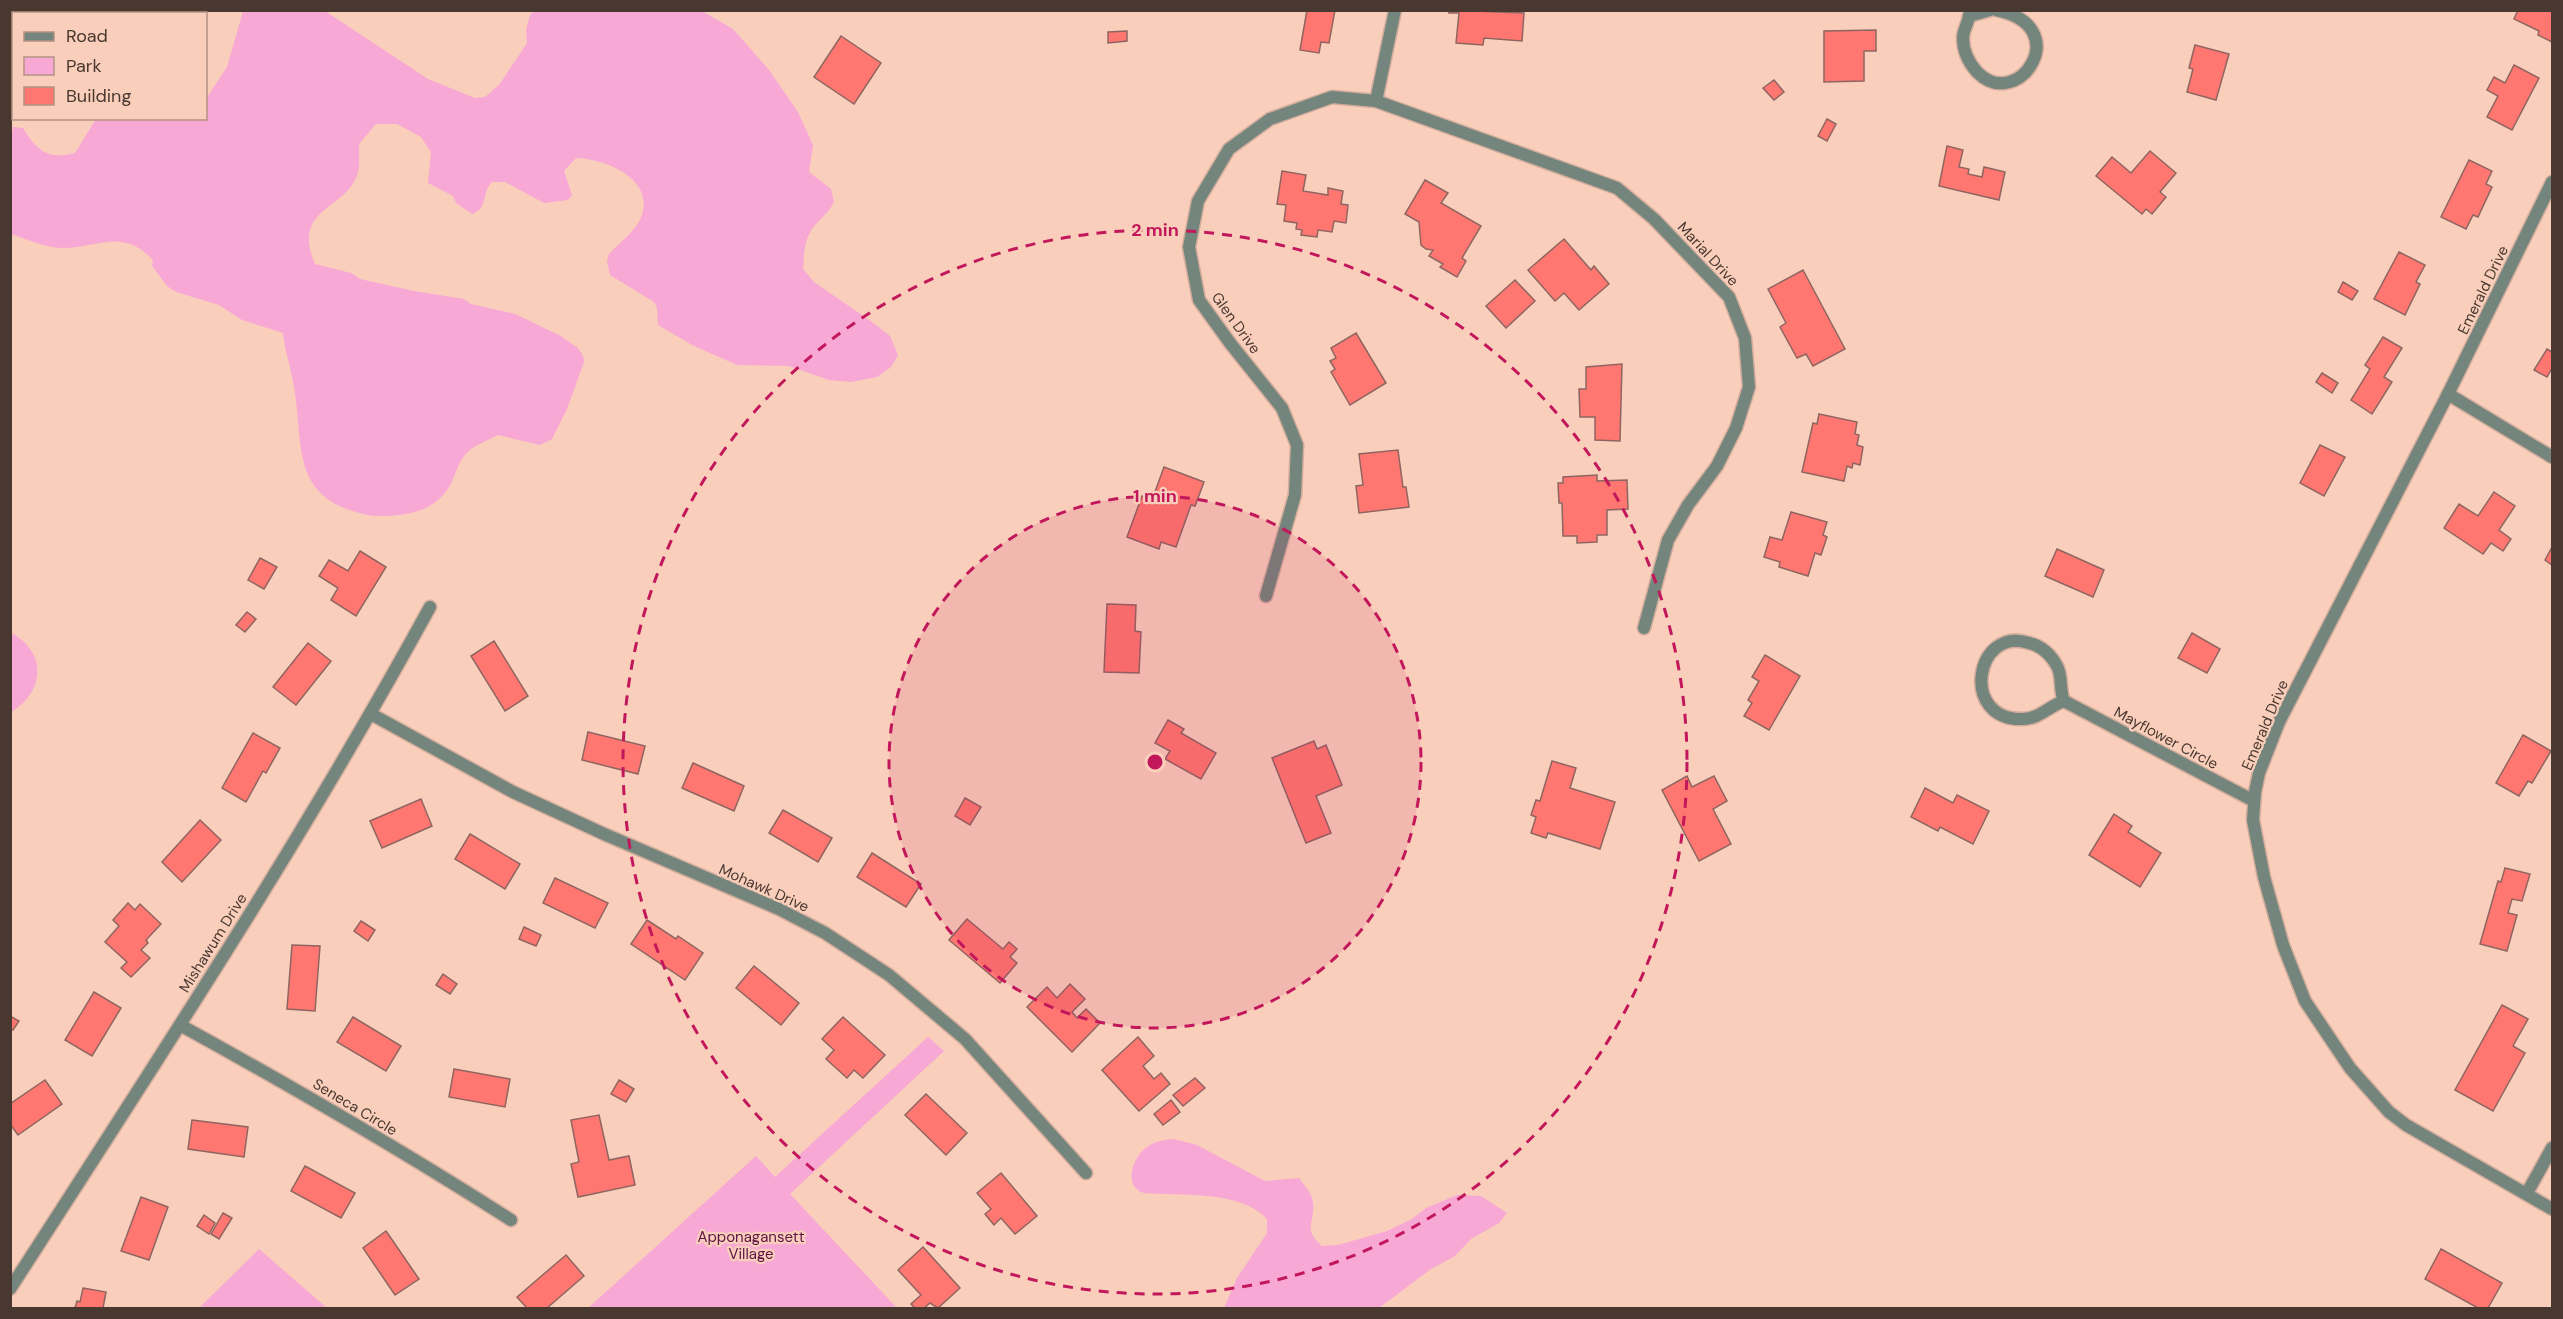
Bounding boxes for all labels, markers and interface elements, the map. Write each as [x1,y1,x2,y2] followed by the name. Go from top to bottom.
[12,12,207,120] legend
[66,24,108,48] text: Road
[66,54,102,78] text: Park
[66,84,131,108] text: Building
[1131,218,1179,242] text: 2 min
[1673,218,1743,290] street label: Marial Drive
[2453,242,2513,338] street label: Emerald Drive
[1207,288,1265,358] street label: Glen Drive
[1133,484,1177,508] text: 1 min
[2237,677,2293,773] street label: Emerald Drive
[2110,702,2222,774] street label: Mayflower Circle
[1145,752,1165,772] centre of rings
[716,859,812,917] street label: Mohawk Drive
[175,890,251,996] street label: Mishawum Drive
[309,1074,401,1140] street label: Seneca Circle
[697,1227,805,1264] park label: Apponagansett Village

